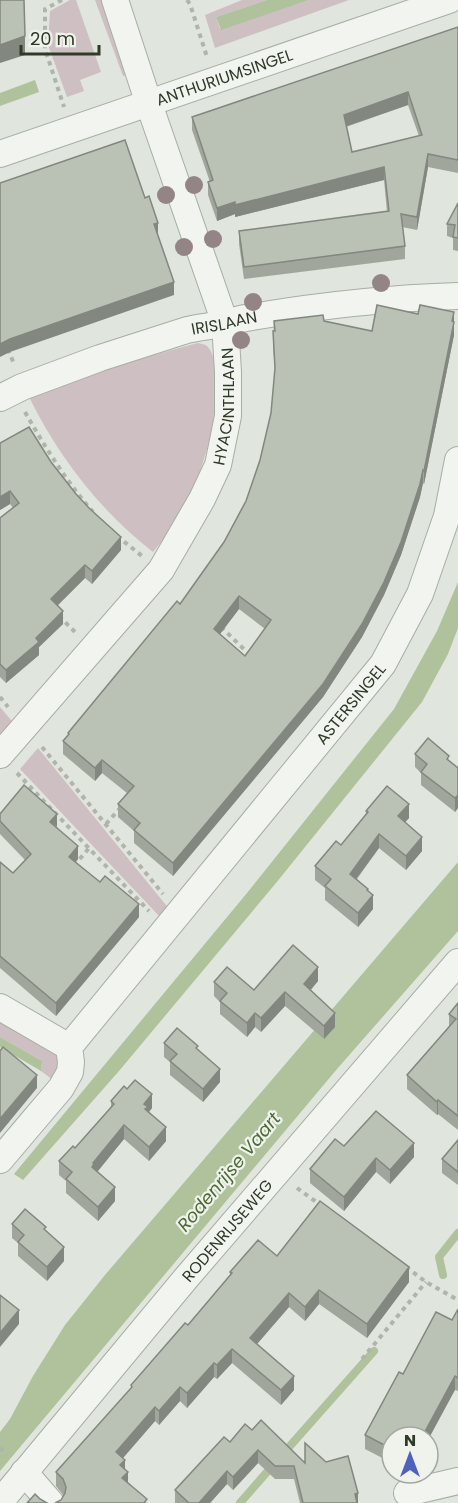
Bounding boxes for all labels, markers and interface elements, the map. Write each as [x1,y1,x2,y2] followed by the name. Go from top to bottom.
[21,18,99,56] scale bar
[30,26,75,51] text: 20 m
[153,43,296,112] street label: ANTHURIUMSINGEL
[189,305,259,341] street label: IRISLAAN
[207,347,240,467] street label: HYACINTHLAAN
[311,658,391,749] street label: ASTERSINGEL
[171,1106,286,1237] water label: Rodenrijse Vaart
[177,1174,278,1287] street label: RODENRIJSEWEG
[380,1425,440,1485] north arrow
[404,1429,416,1452] text: N

